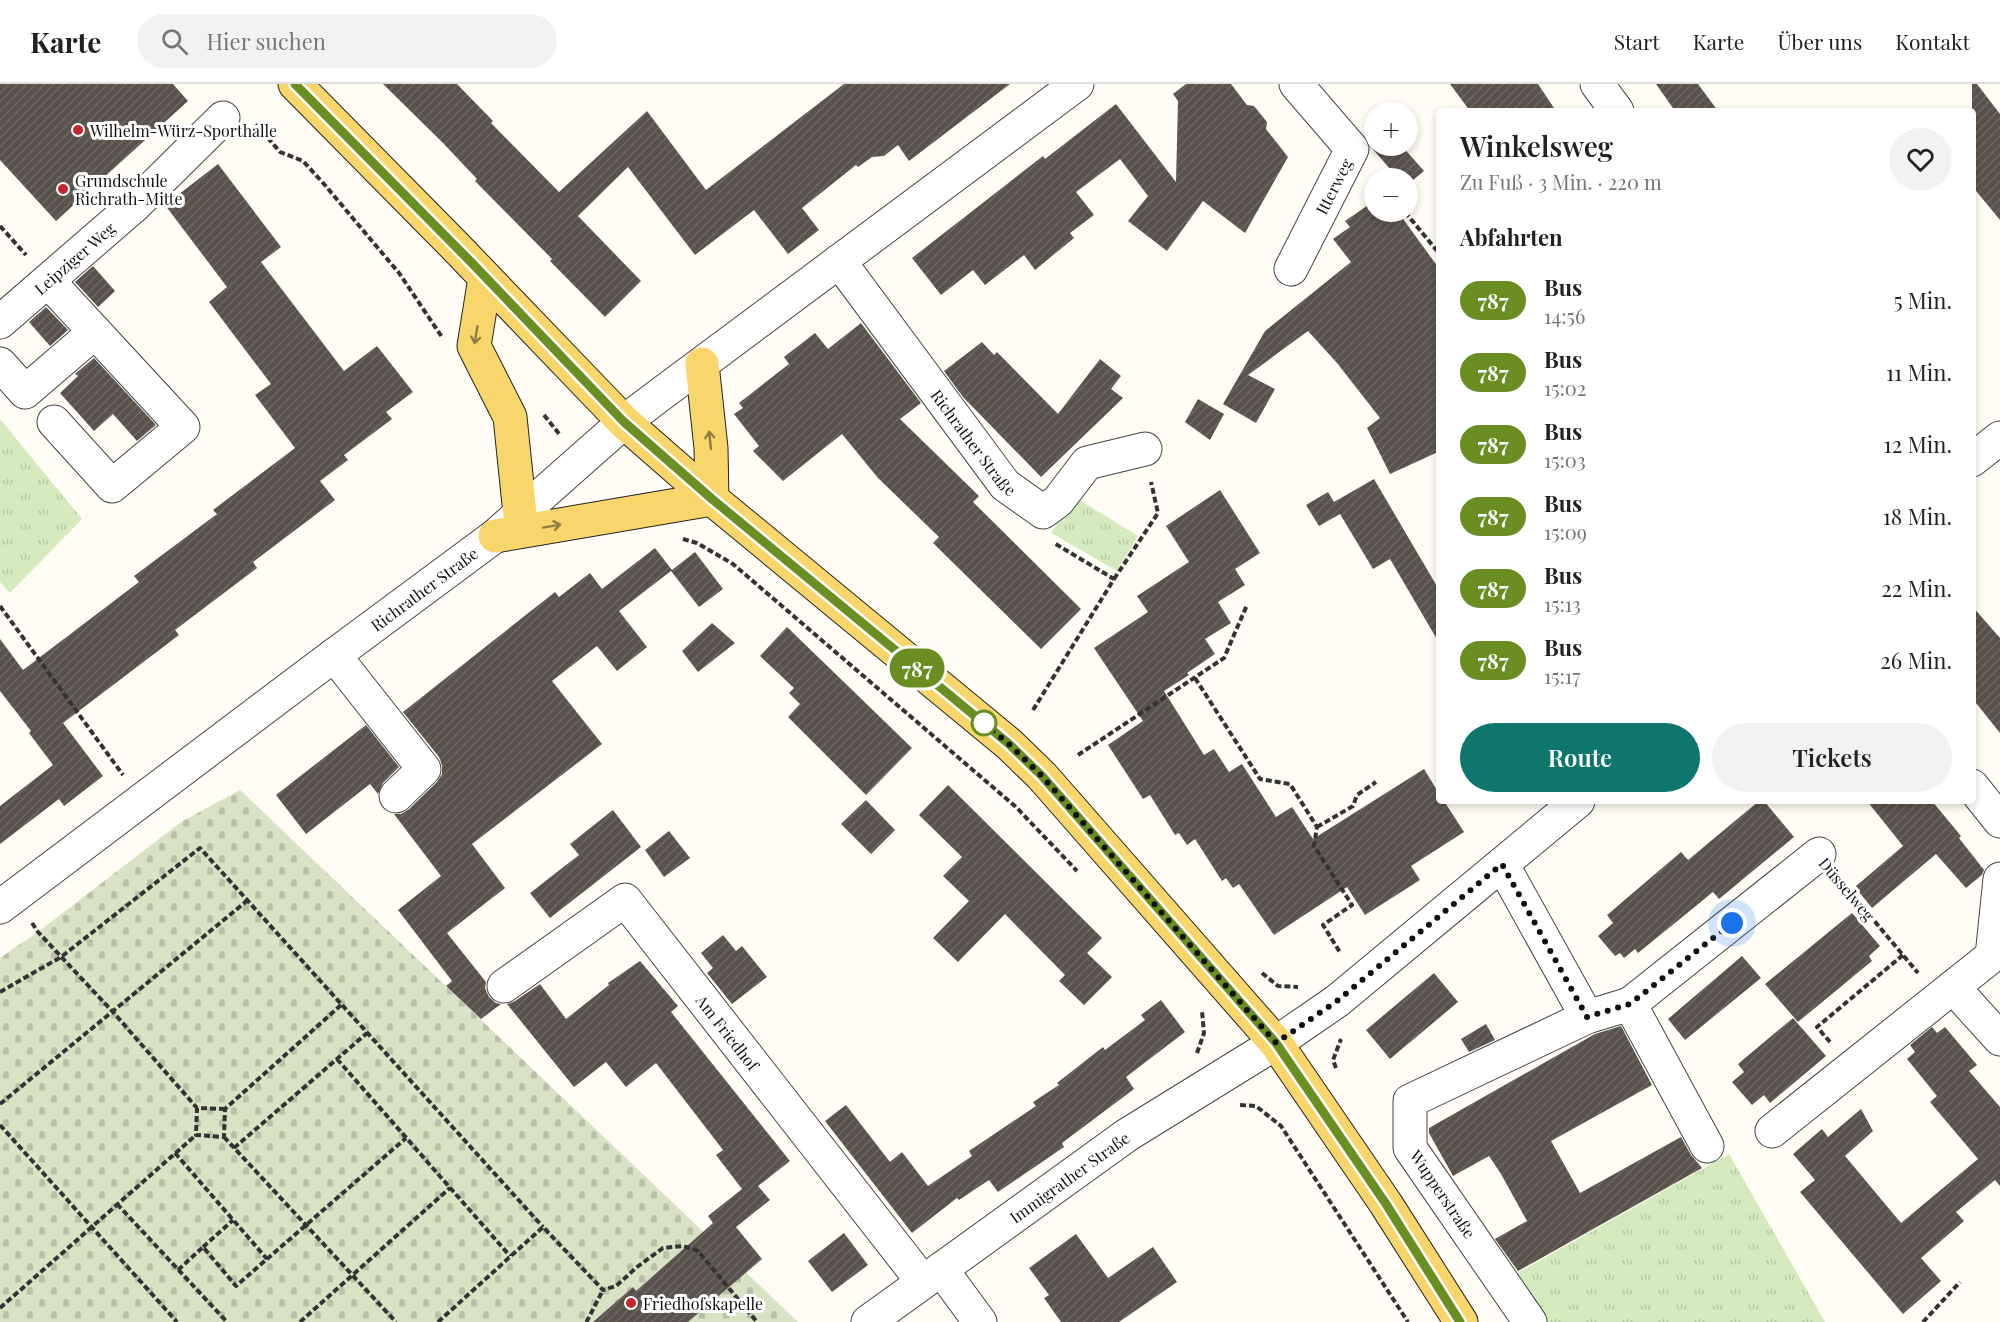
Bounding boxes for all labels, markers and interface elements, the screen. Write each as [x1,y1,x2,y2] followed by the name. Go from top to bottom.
[137,14,557,68] search box
[30,23,101,60] text: Karte
[158,25,191,58] icon: search
[206,26,326,56] text: Hier suchen
[1614,27,1660,55] text: Start
[1693,27,1744,55] text: Karte
[1777,27,1862,55] text: Über uns
[1895,27,1970,55] text: Kontakt
[1364,102,1418,222] map controls
[1364,102,1418,156] button: +
[89,120,277,141] place label: Wilhelm-Würz-Sporthalle
[71,123,85,137] marker: Wilhelm-Würz-Sporthalle
[1460,127,1613,164] text: Winkelsweg
[1889,128,1952,191] button: heart
[1310,154,1356,218] street label: Itterweg
[1364,168,1418,222] button: −
[1460,168,1662,195] text: Zu Fuß · 3 Min. · 220 m
[75,170,183,209] place label: Grundschule Richrath-Mitte
[56,182,70,196] marker: Grundschule Richrath-Mitte
[29,217,119,299] street label: Leipziger Weg
[1460,222,1563,252] text: Abfahrten
[1544,272,1582,302] text: Bus
[1893,285,1952,315] text: 5 Min.
[1478,286,1508,314] text: 787
[1544,302,1585,329] text: 14:56
[470,325,481,345] one-way arrow
[1544,344,1582,374] text: Bus
[1886,357,1952,387] text: 11 Min.
[1478,358,1508,386] text: 787
[1544,374,1586,401] text: 15:02
[927,385,1020,500] street label: Richrather Straße
[1544,416,1582,446] text: Bus
[1884,429,1952,459] text: 12 Min.
[1478,430,1508,458] text: 787
[704,431,715,451] one-way arrow
[1544,446,1586,473] text: 15:03
[1544,488,1582,518] text: Bus
[1883,501,1952,531] text: 18 Min.
[1478,502,1508,530] text: 787
[1544,518,1587,545] text: 15:09
[542,520,562,531] one-way arrow
[366,542,482,635] street label: Richrather Straße
[1544,560,1582,590] text: Bus
[1881,573,1952,603] text: 22 Min.
[1478,574,1508,602] text: 787
[1544,590,1581,617] text: 15:13
[1544,632,1582,662] text: Bus
[1880,645,1952,675] text: 26 Min.
[1478,646,1508,674] text: 787
[882,648,952,688] line badge: 787
[902,654,932,682] text: 787
[1544,662,1580,689] text: 15:17
[971,710,997,736] unlabelled marker
[1460,723,1700,792] button: Route
[1712,723,1952,792] button: Tickets
[1814,853,1880,925] street label: Düsselweg
[1717,908,1747,938] your location
[691,989,765,1075] street label: Am Friedhof
[1005,1126,1133,1227] street label: Immigrather Straße
[1405,1145,1480,1242] street label: Wupperstraße
[643,1293,763,1314] place label: Friedhofskapelle
[624,1296,638,1310] marker: Friedhofskapelle

